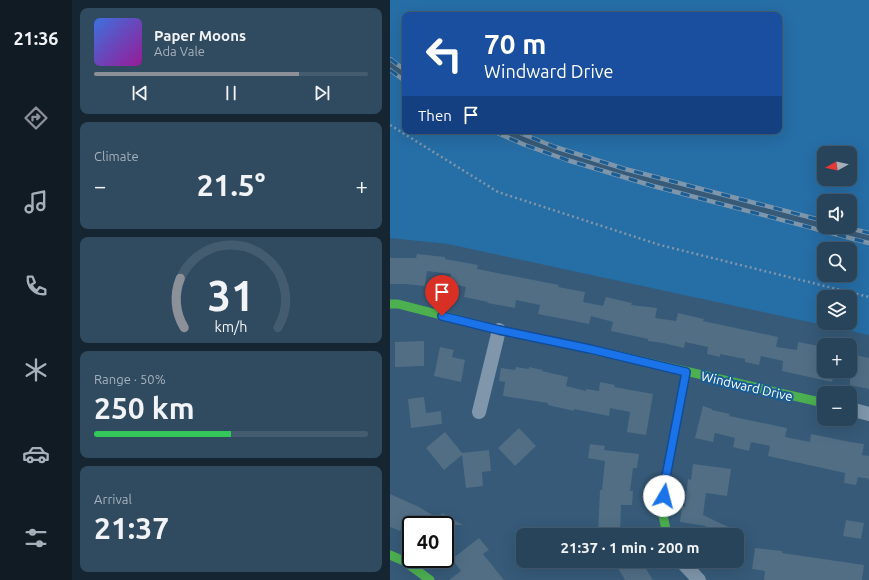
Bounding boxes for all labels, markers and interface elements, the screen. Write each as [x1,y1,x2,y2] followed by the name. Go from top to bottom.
[154,27,246,44] text: Paper Moons
[13,28,59,48] text: 21:36
[418,28,470,80] icon: left
[484,28,546,59] text: 70 m
[154,44,205,58] text: Ada Vale
[484,61,613,81] text: Windward Drive
[129,82,151,104] icon: previous
[220,82,242,104] icon: pause
[311,82,333,104] icon: next
[22,104,50,132] icon: directions
[460,104,482,126] icon: arrive
[418,107,452,124] text: Then
[817,146,857,186] north arrow
[817,146,857,426] map controls
[94,149,139,163] text: Climate
[197,168,265,202] text: 21.5°
[94,173,106,198] text: −
[356,173,368,198] text: +
[22,188,50,216] icon: music
[817,194,857,234] button: sound
[817,242,857,282] button: search
[22,272,50,300] icon: phone
[208,272,254,319] text: 31
[425,275,459,316] pin
[431,281,453,303] icon: arrive
[817,290,857,330] button: layers
[215,319,247,335] text: km/h
[817,338,857,378] button: +
[22,356,50,384] icon: climate
[700,369,794,403] street label: Windward Drive
[94,372,166,386] text: Range · 50%
[817,386,857,426] button: −
[94,391,195,425] text: 250 km
[22,440,50,468] icon: car
[643,475,685,517] position arrow
[94,492,132,506] text: Arrival
[94,511,169,545] text: 21:37
[402,516,454,568] speed limit sign: 40
[22,524,50,552] icon: filters
[561,539,699,556] text: 21:37 · 1 min · 200 m

